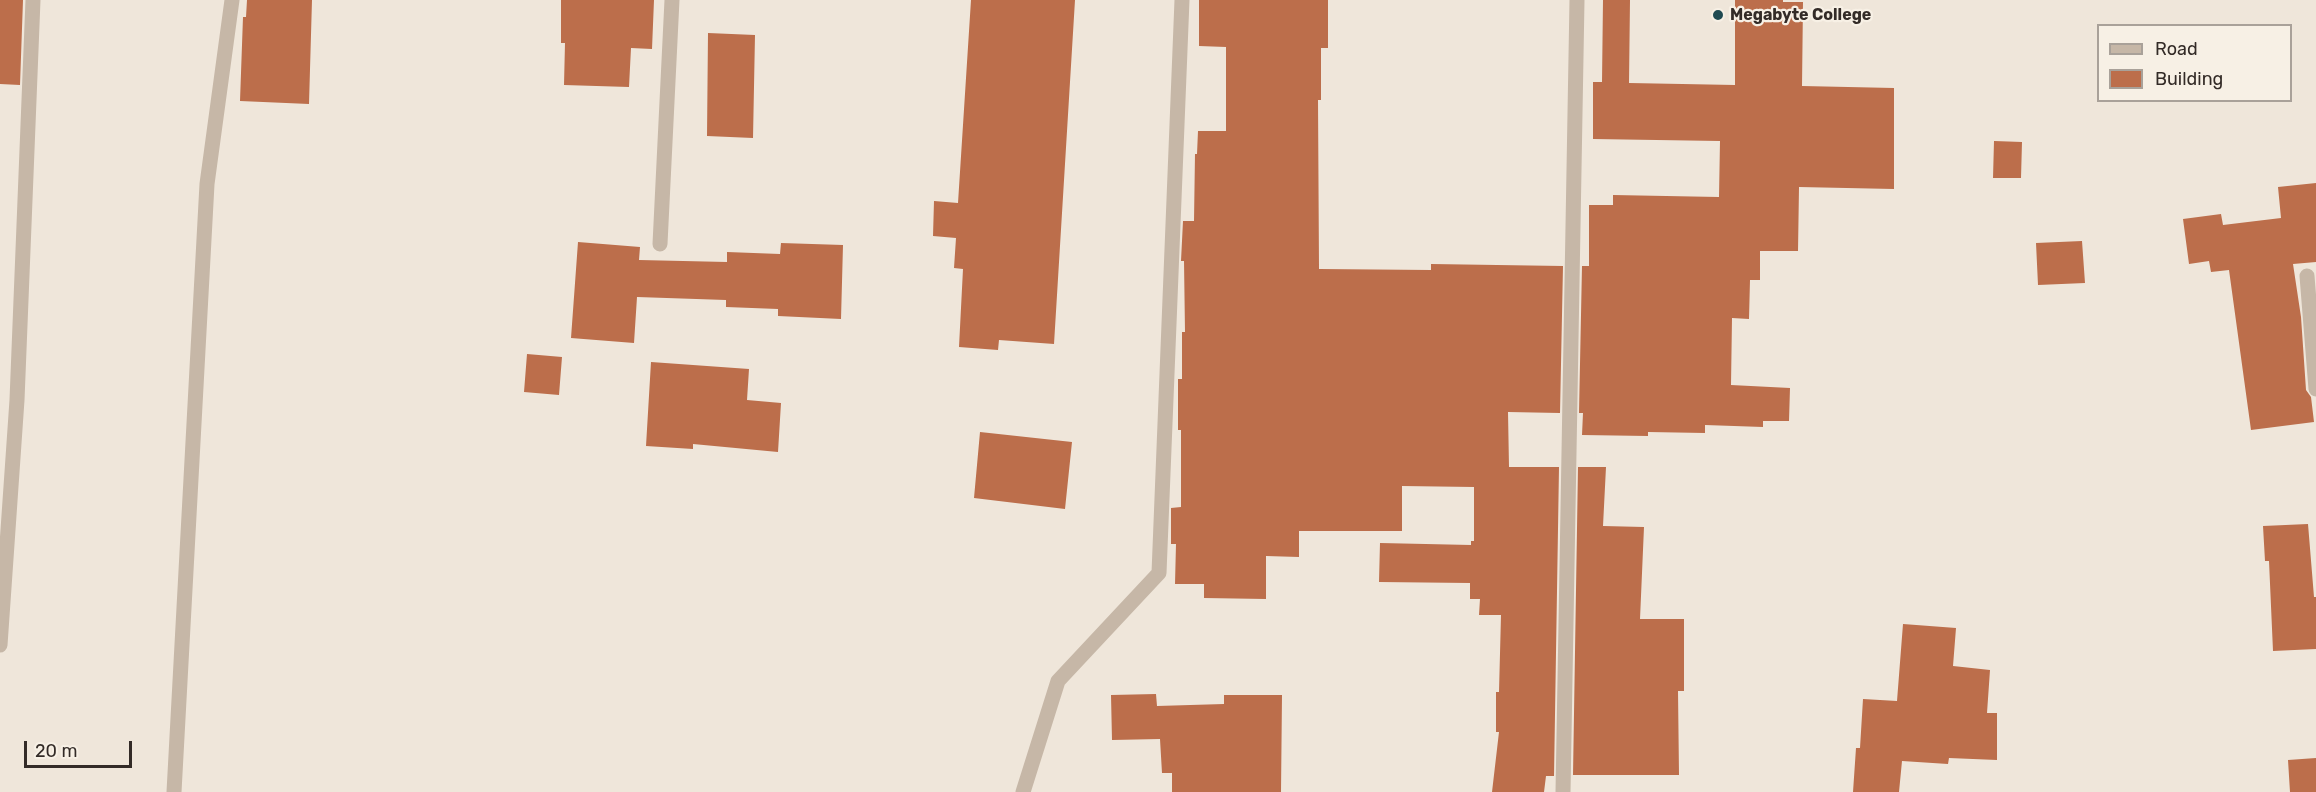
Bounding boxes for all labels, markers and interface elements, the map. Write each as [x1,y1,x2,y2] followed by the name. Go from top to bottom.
[1730,5,1871,25] place label: Megabyte College
[1711,8,1725,22] marker: Megabyte College
[2097,24,2292,102] legend
[2155,38,2198,60] text: Road
[2155,68,2223,90] text: Building
[27,729,135,767] scale bar
[35,740,77,762] text: 20 m

